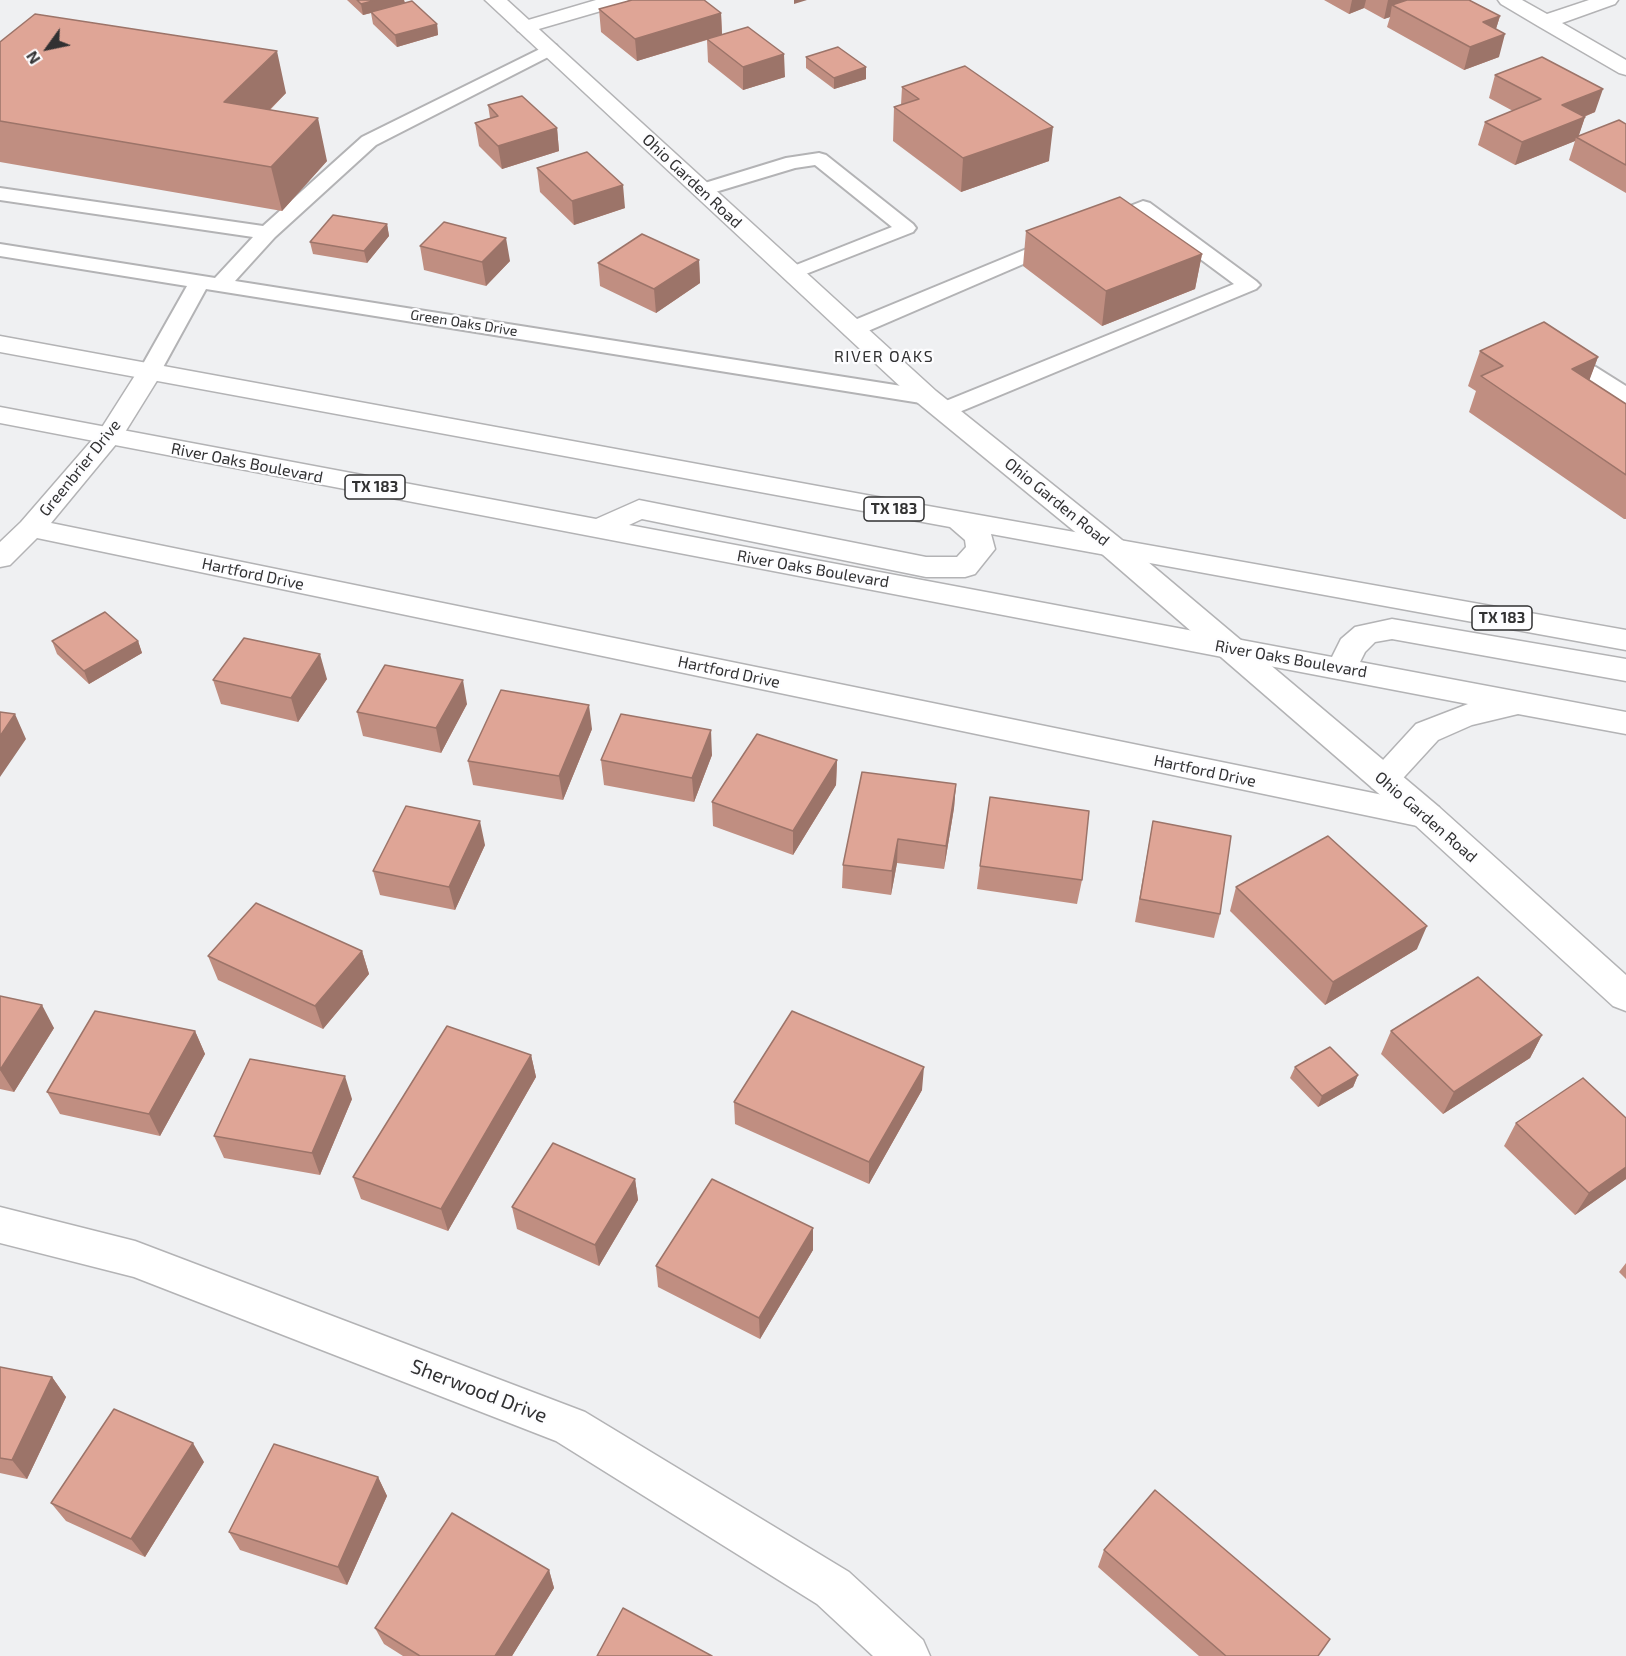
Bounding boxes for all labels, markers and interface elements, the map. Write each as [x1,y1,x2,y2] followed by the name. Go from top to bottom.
[18,18,78,78] north arrow
[21,48,44,68] text: N
[638,130,746,232] street label: Ohio Garden Road
[409,306,519,340] street label: Green Oaks Drive
[834,347,934,367] district label: RIVER OAKS
[35,416,125,520] street label: Greenbrier Drive
[170,439,324,487] street label: River Oaks Boulevard
[1001,454,1113,550] street label: Ohio Garden Road
[345,475,405,499] road number: TX 183
[864,497,924,521] road number: TX 183
[735,546,891,592] street label: River Oaks Boulevard
[200,554,306,594] street label: Hartford Drive
[1472,606,1532,630] road number: TX 183
[1213,636,1369,682] street label: River Oaks Boulevard
[676,652,782,692] street label: Hartford Drive
[1152,751,1258,791] street label: Hartford Drive
[1371,767,1481,867] street label: Ohio Garden Road
[407,1354,551,1428] street label: Sherwood Drive

